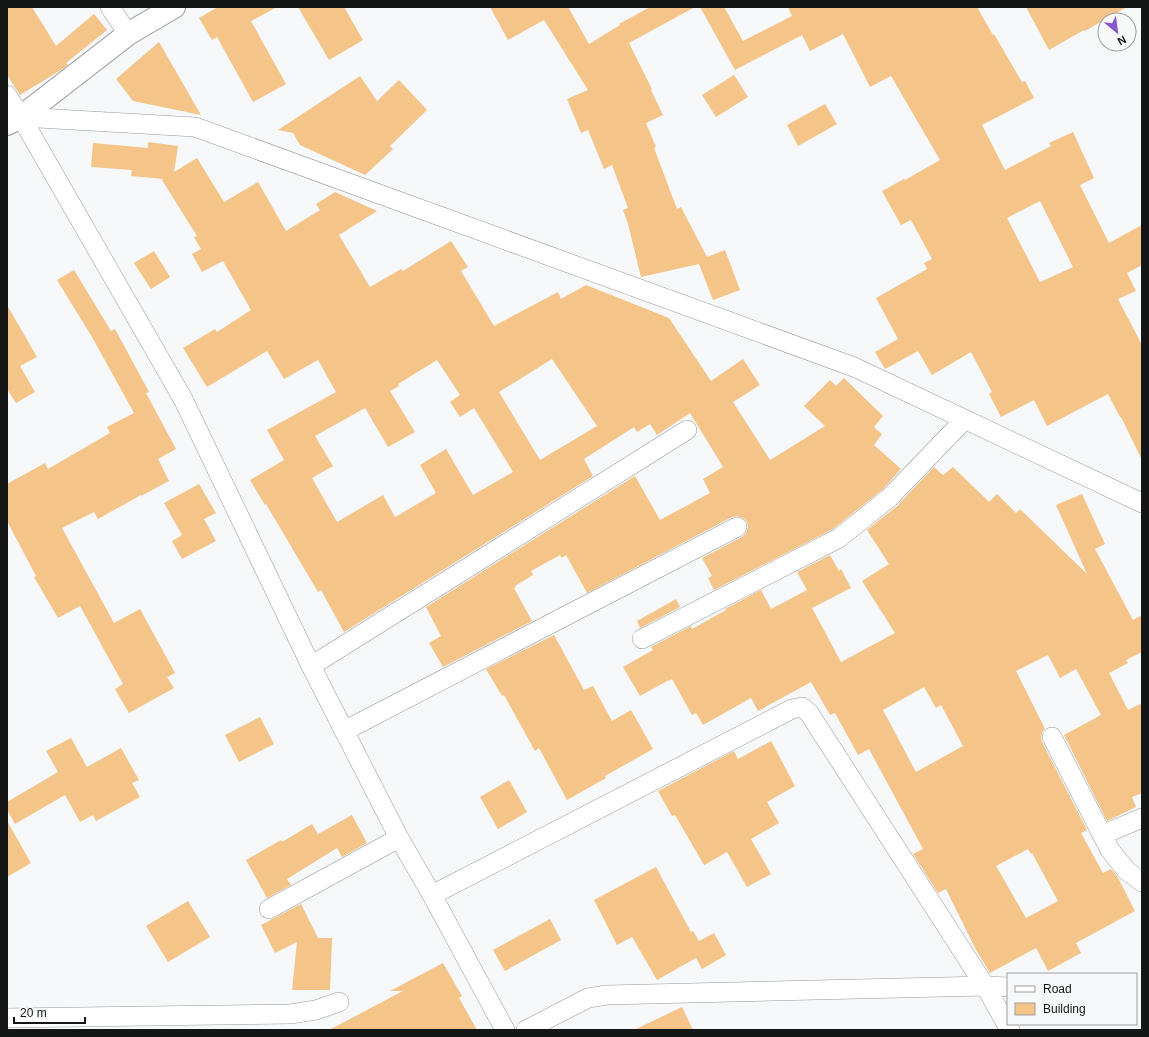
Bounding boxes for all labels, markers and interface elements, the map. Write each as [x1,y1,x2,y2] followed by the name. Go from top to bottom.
[1097,12,1137,52] north arrow
[1115,34,1128,48] text: N
[1007,973,1137,1025] legend
[1043,982,1072,996] text: Road
[14,999,85,1025] scale bar
[1043,1002,1086,1016] text: Building
[20,1006,47,1020] text: 20 m

